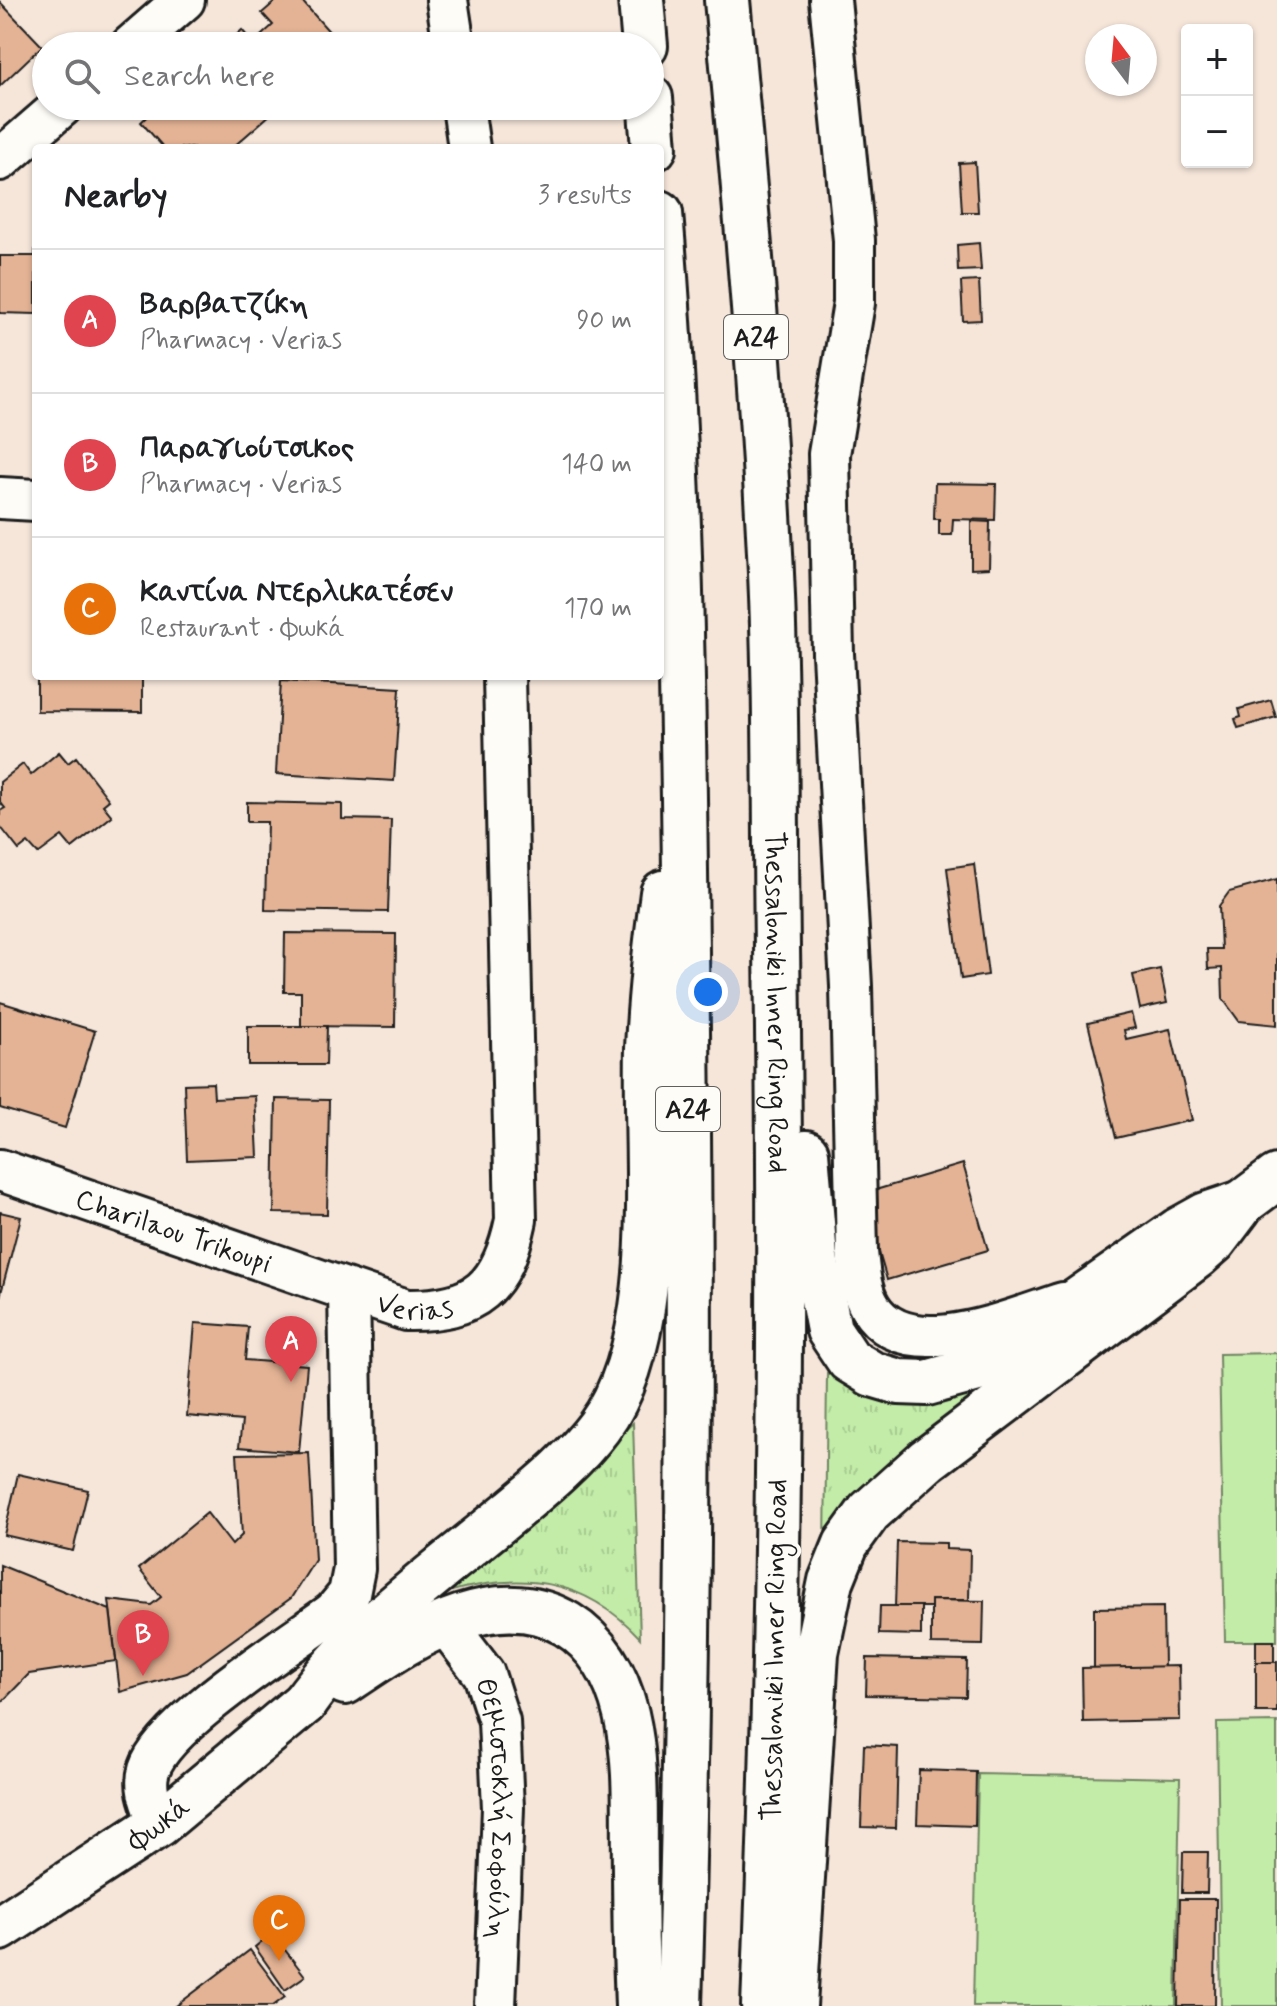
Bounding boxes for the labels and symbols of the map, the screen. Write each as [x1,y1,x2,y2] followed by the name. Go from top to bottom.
[1085,24,1157,96] north arrow
[724,315,788,359] road number: Α24
[755,831,795,1173] street label: Thessaloniki Inner Ring Road
[688,972,728,1012] your location
[656,1087,720,1131] road number: Α24
[70,1181,276,1283] street label: Charilaou Trikoupi
[371,1285,457,1331] street label: Verias
[265,1316,317,1382] pin: A
[754,1479,799,1821] street label: Thessaloniki Inner Ring Road
[117,1610,169,1676] pin: B
[465,1673,519,1939] street label: Θεμιστοκλή Σοφούλη
[121,1790,199,1861] street label: Φωκά
[253,1895,305,1961] pin: C

